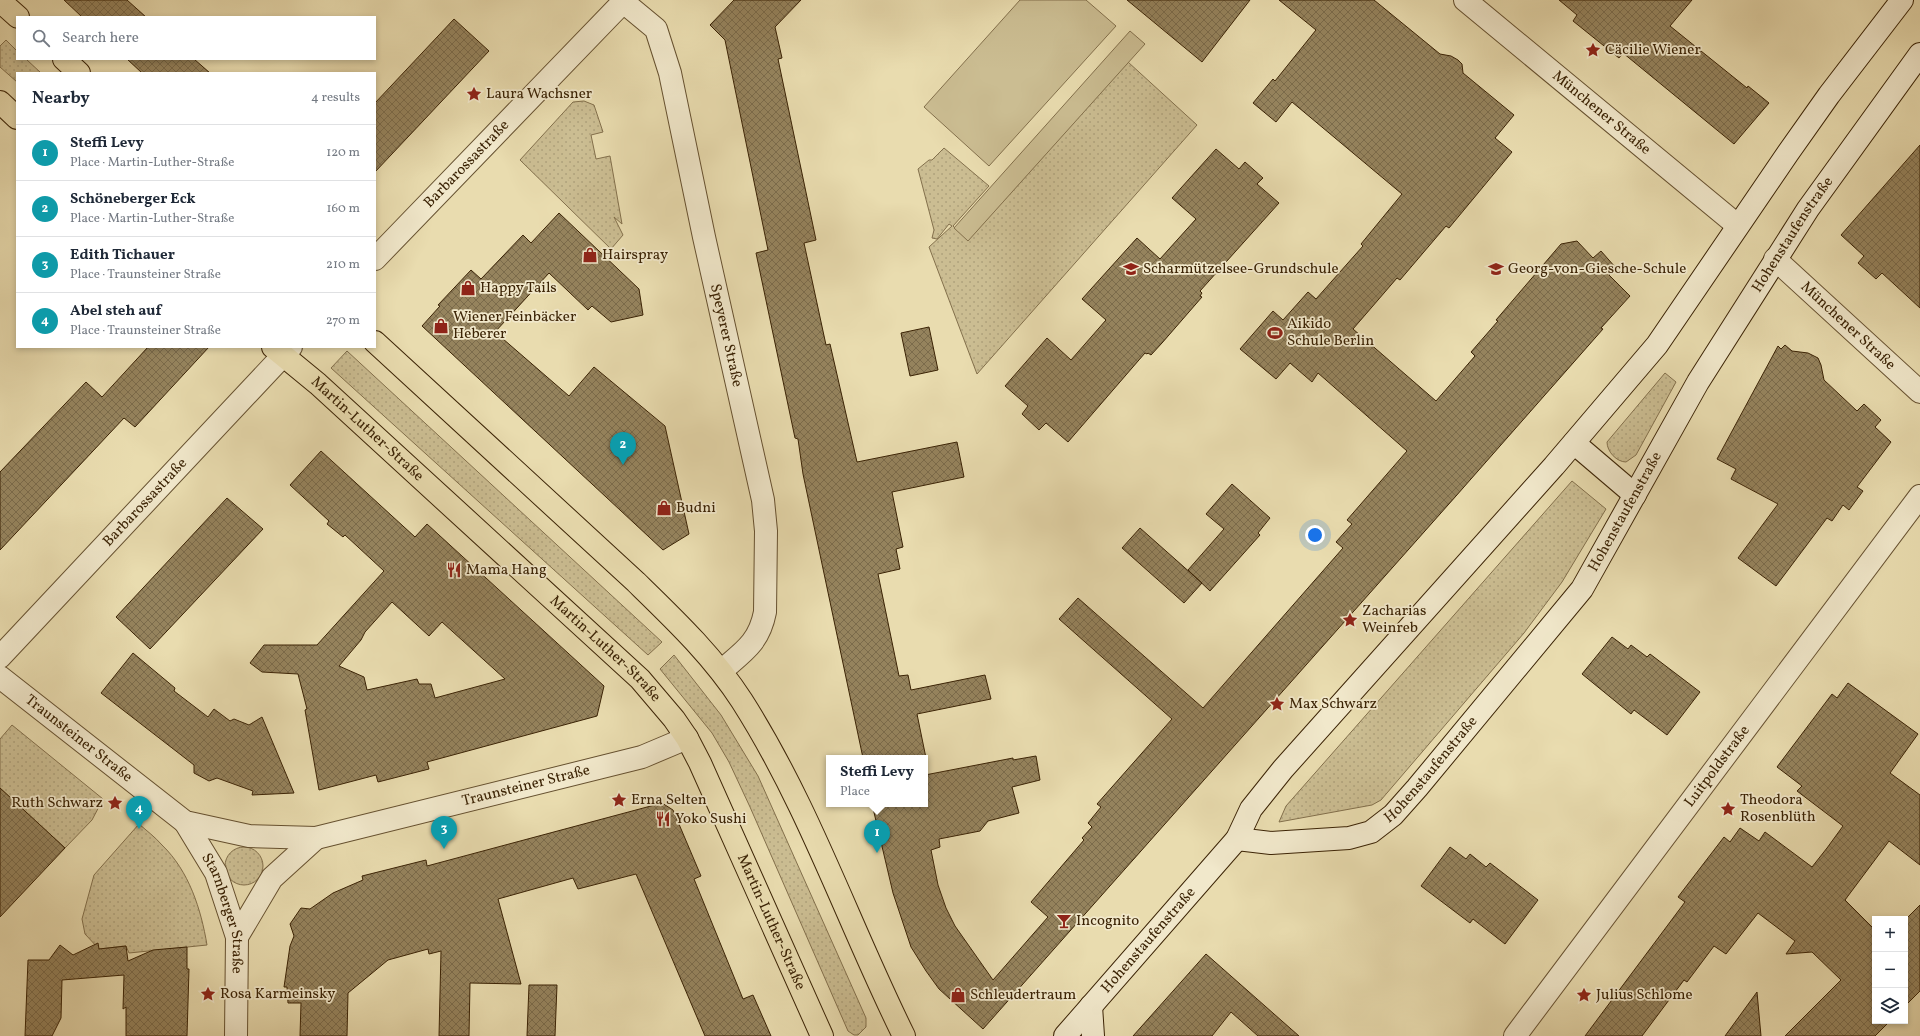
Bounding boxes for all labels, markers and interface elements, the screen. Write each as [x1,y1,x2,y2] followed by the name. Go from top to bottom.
[16,16,376,60] search box
[30,27,52,49] icon: search
[62,28,139,49] text: Search here
[1605,40,1701,61] place label: Cäcilie Wiener
[1584,41,1602,59] place icon: Cäcilie Wiener
[1548,66,1655,160] street label: Münchener Straße
[486,84,592,105] place label: Laura Wachsner
[465,85,483,103] place icon: Laura Wachsner
[32,87,90,110] text: Nearby
[311,89,360,107] text: 4 results
[419,115,514,213] street label: Barbarossastraße
[70,133,144,154] text: Steffi Levy
[42,144,48,162] text: 1
[326,144,360,162] text: 120 m
[70,154,235,172] text: Place · Martin-Luther-Straße
[1747,173,1838,297] street label: Hohenstaufenstraße
[70,189,196,210] text: Schöneberger Eck
[42,200,48,218] text: 2
[326,200,360,218] text: 160 m
[70,210,235,228] text: Place · Martin-Luther-Straße
[70,245,175,266] text: Edith Tichauer
[602,245,668,266] place label: Hairspray
[581,246,599,264] shop icon: Hairspray
[42,256,48,274] text: 3
[326,256,360,274] text: 210 m
[1143,259,1339,280] place label: Scharmützelsee-Grundschule
[1508,259,1686,280] place label: Georg-von-Giesche-Schule
[1122,260,1140,278] school or university icon: Scharmützelsee-Grundschule
[1487,260,1505,278] school or university icon: Georg-von-Giesche-Schule
[70,266,221,284] text: Place · Traunsteiner Straße
[1796,277,1900,375] street label: Münchener Straße
[480,278,557,299] place label: Happy Tails
[459,279,477,297] shop icon: Happy Tails
[704,282,748,389] street label: Speyerer Straße
[70,301,161,322] text: Abel steh auf
[453,307,576,345] place label: Wiener Feinbäcker Heberer
[41,312,49,330] text: 4
[326,312,360,330] text: 270 m
[1287,314,1374,352] place label: Aikido Schule Berlin
[432,317,450,335] shop icon: Wiener Feinbäcker Heberer
[70,322,221,340] text: Place · Traunsteiner Straße
[1266,324,1284,342] sports icon: Aikido Schule Berlin
[306,372,428,486] street label: Martin-Luther-Straße
[610,432,636,465] pin: 2
[1583,448,1667,576] street label: Hohenstaufenstraße
[98,453,192,552] street label: Barbarossastraße
[676,498,716,519] place label: Budni
[655,499,673,517] shop icon: Budni
[1305,525,1325,545] your location
[466,560,547,581] place label: Mama Hang
[445,561,463,579] restaurant icon: Mama Hang
[545,591,666,707] street label: Martin-Luther-Straße
[1362,601,1426,639] place label: Zacharias Weinreb
[1341,611,1359,629] place icon: Zacharias Weinreb
[21,690,137,787] street label: Traunsteiner Straße
[1289,694,1377,715] place label: Max Schwarz
[1268,695,1286,713] place icon: Max Schwarz
[1380,712,1483,828] street label: Hohenstaufenstraße
[1680,721,1755,812] street label: Luitpoldstraße
[826,755,928,807] popup
[460,760,592,812] street label: Traunsteiner Straße
[840,762,914,783] text: Steffi Levy
[840,783,870,801] text: Place
[631,790,707,811] place label: Erna Selten
[1740,790,1816,828] place label: Theodora Rosenblüth
[610,791,628,809] place icon: Erna Selten
[11,793,103,814] place label: Ruth Schwarz
[106,794,124,812] place icon: Ruth Schwarz
[126,796,152,829] pin: 4
[1719,800,1737,818] place icon: Theodora Rosenblüth
[675,809,746,830] place label: Yoko Sushi
[654,810,672,828] restaurant icon: Yoko Sushi
[431,816,457,849] pin: 3
[864,820,890,853] pin: 1
[196,849,247,974] street label: Starnberger Straße
[732,851,811,993] street label: Martin-Luther-Straße
[1096,883,1201,998] street label: Hohenstaufenstraße
[1076,911,1139,932] place label: Incognito
[1055,912,1073,930] bar icon: Incognito
[1872,916,1908,1024] map controls
[1872,916,1908,952] button: +
[1872,952,1908,988] button: −
[220,984,335,1005] place label: Rosa Karmeinsky
[199,985,217,1003] place icon: Rosa Karmeinsky
[970,985,1076,1006] place label: Schleudertraum
[1596,985,1693,1006] place label: Julius Schlome
[949,986,967,1004] shop icon: Schleudertraum
[1575,986,1593,1004] place icon: Julius Schlome
[1872,988,1908,1024] button: layers

